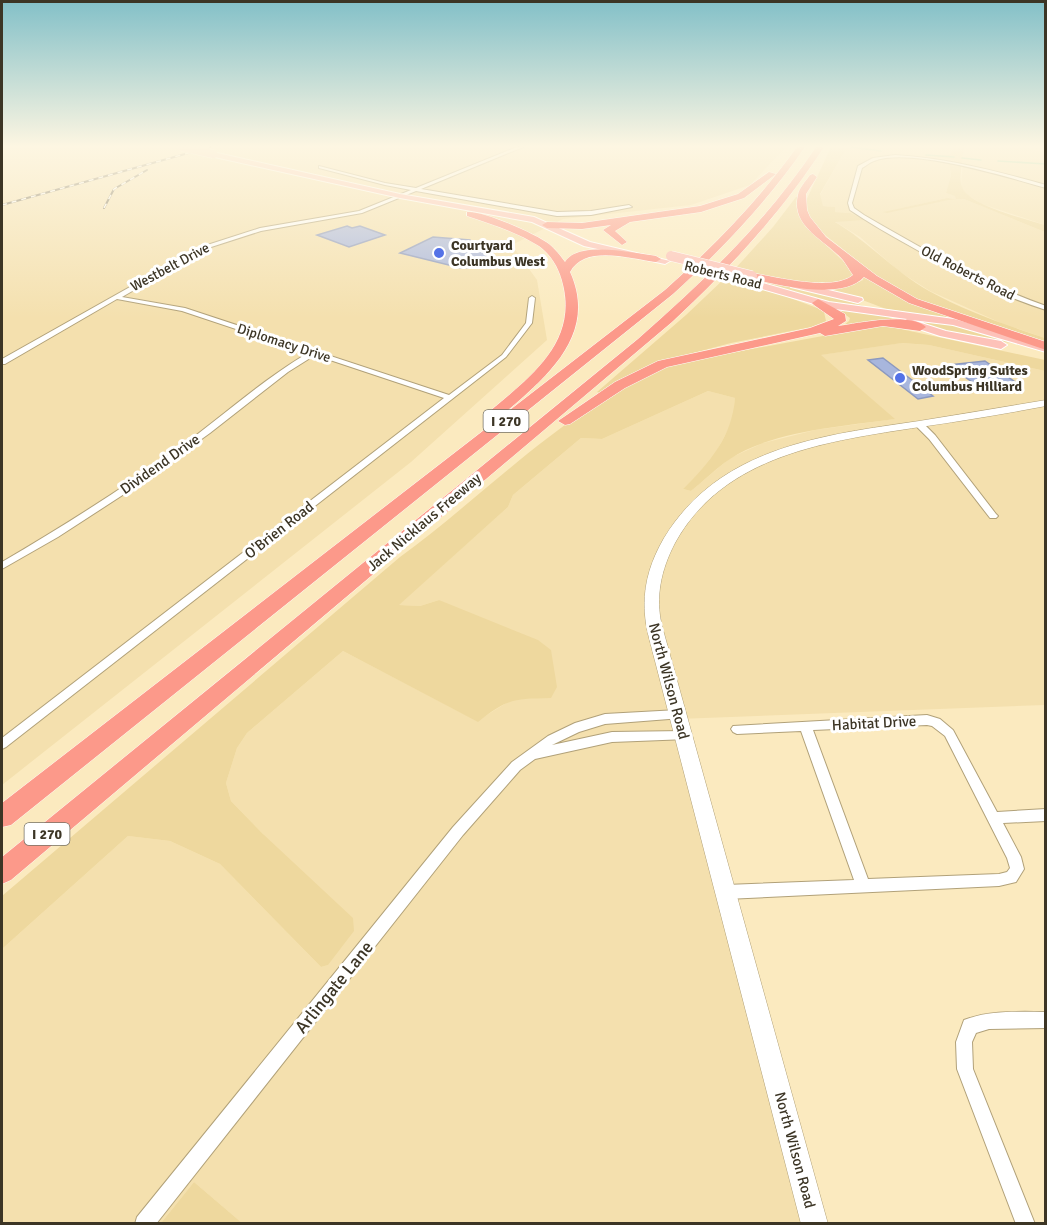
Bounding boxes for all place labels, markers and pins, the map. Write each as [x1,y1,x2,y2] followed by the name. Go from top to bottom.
[451,237,546,270] place label: Courtyard Columbus West
[432,246,446,260] marker: Courtyard Columbus West
[912,362,1028,395] place label: WoodSpring Suites Columbus Hilliard
[893,371,907,385] marker: WoodSpring Suites Columbus Hilliard

